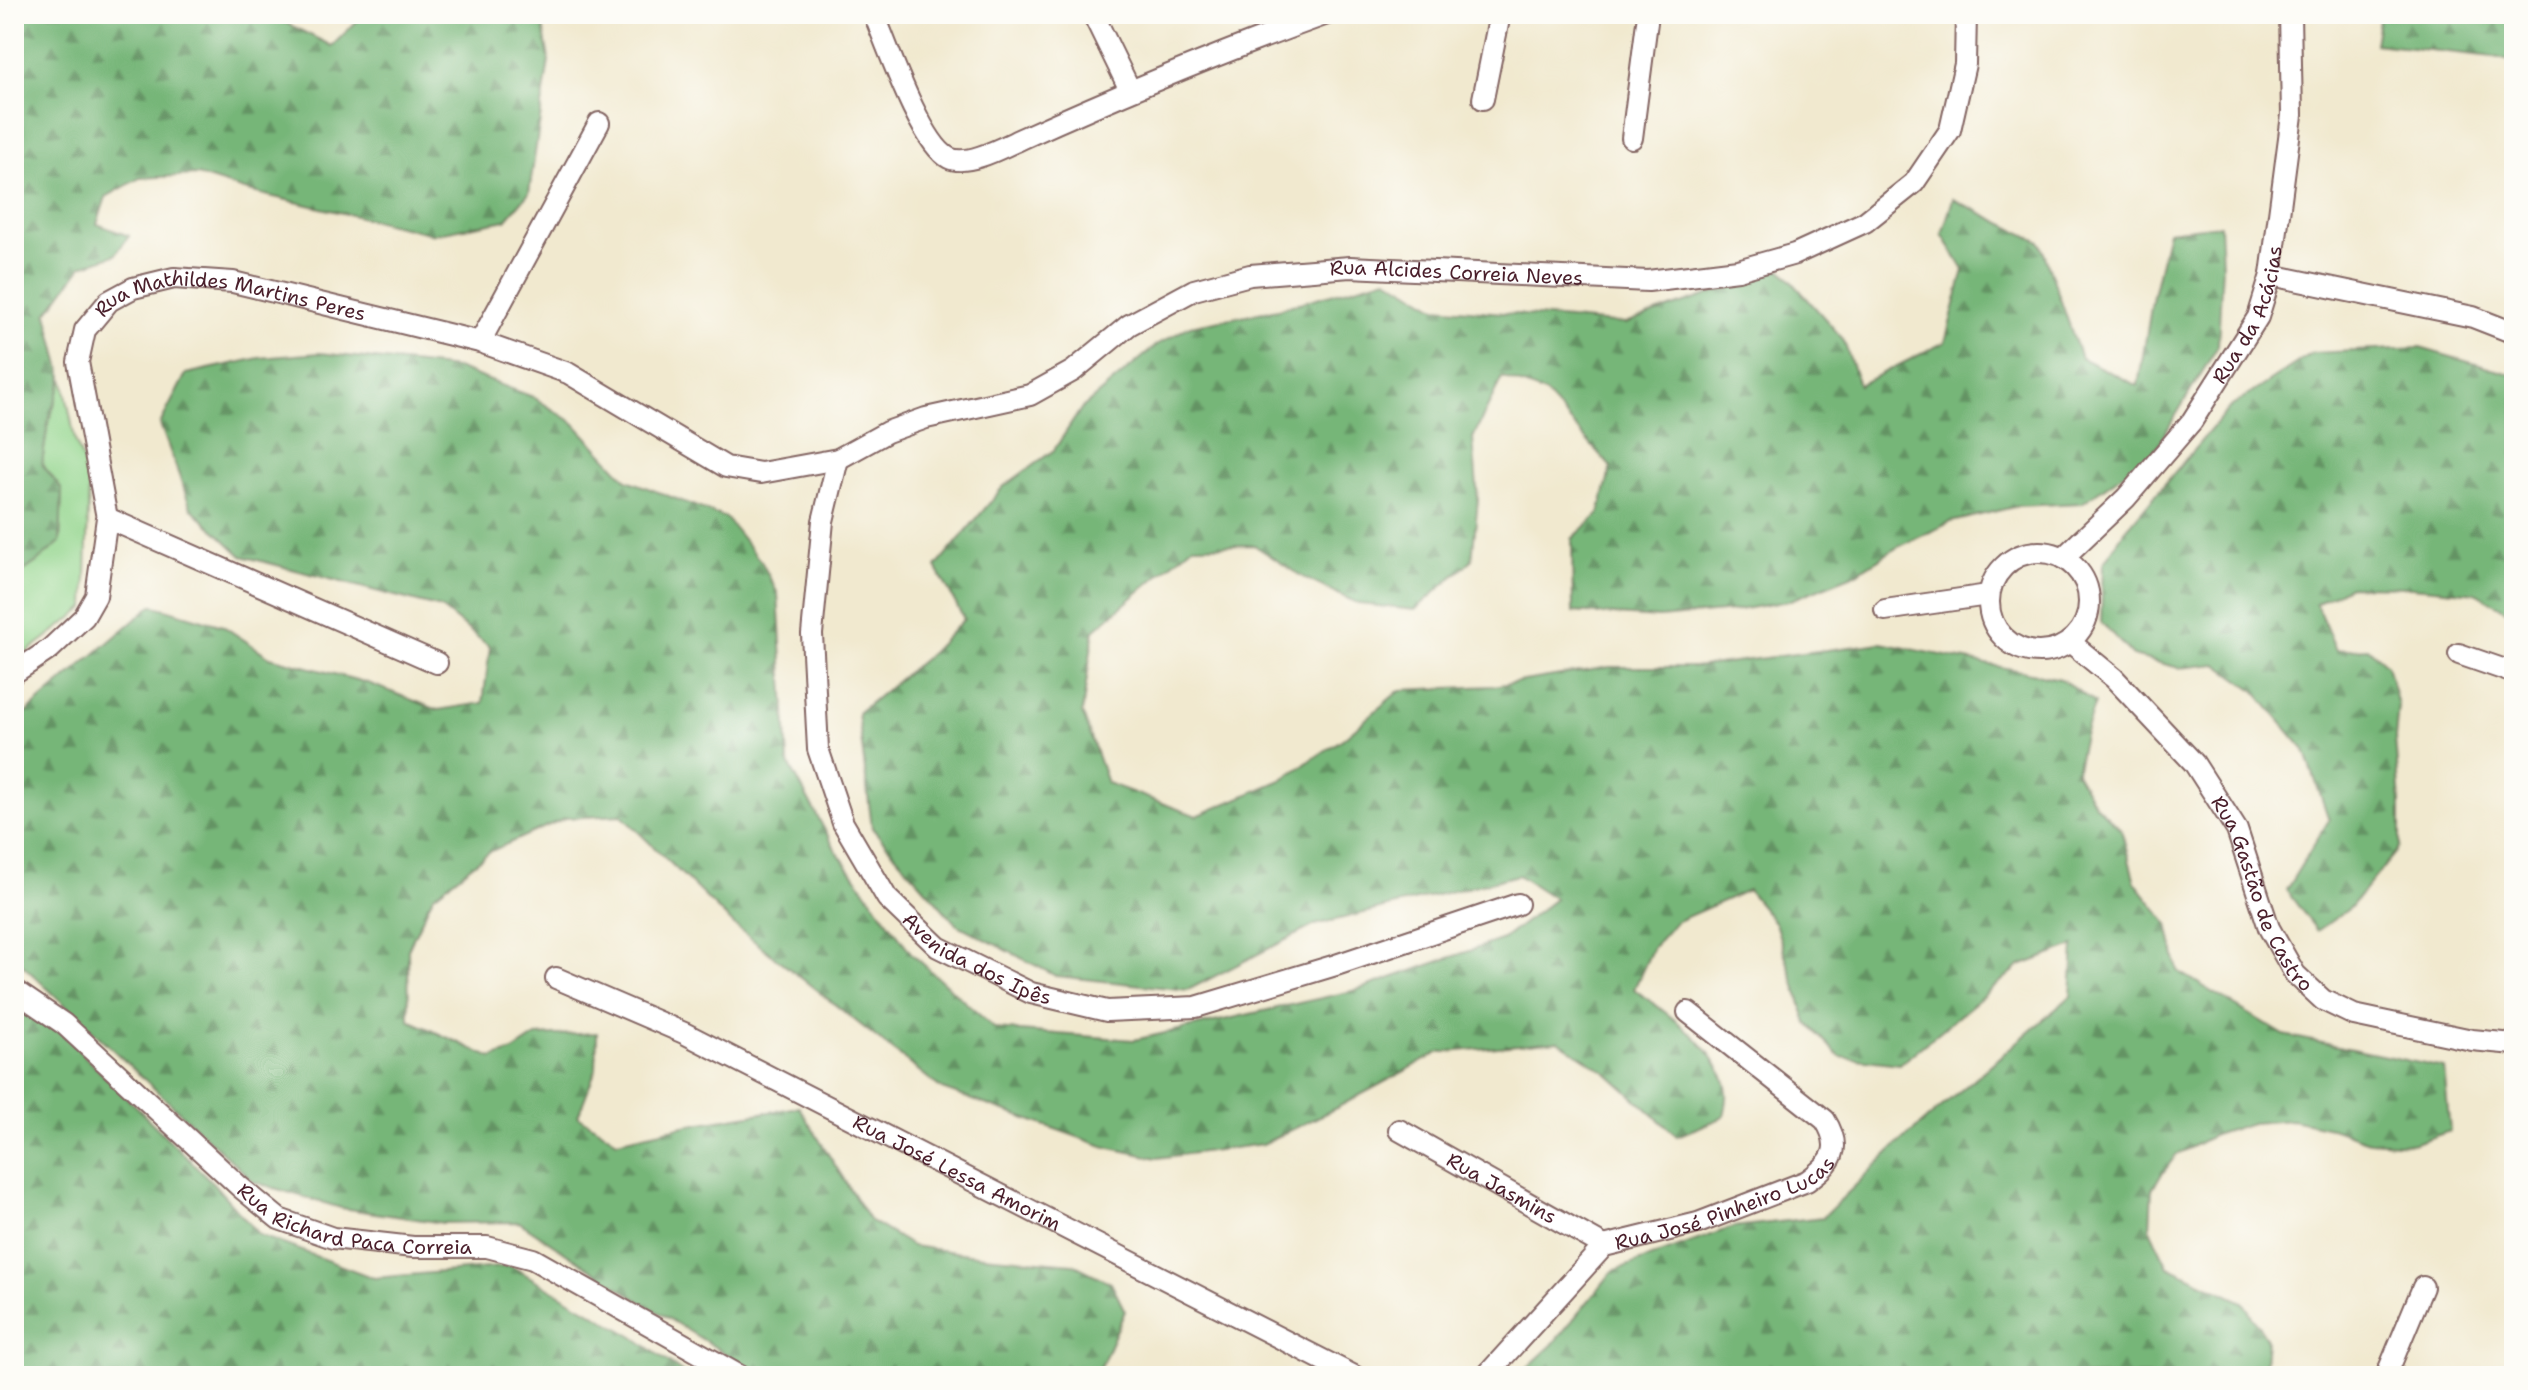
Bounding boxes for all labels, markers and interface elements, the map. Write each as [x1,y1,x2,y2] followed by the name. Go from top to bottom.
[2206,244,2288,389] street label: Rua da Acácias
[1329,254,1584,291] street label: Rua Alcides Correia Neves
[88,265,368,327] text: Rua Mathildes Martins Peres
[93,305,375,333] street label: Rua Mathildes Martins Peres
[2205,791,2318,997] street label: Rua Gastão de Castro
[897,907,1054,1010] street label: Avenida dos Ipês
[849,1109,1065,1237] street label: Rua José Lessa Amorim
[1442,1147,1561,1230] street label: Rua Jasmins
[1612,1151,1841,1256] street label: Rua José Pinheiro Lucas
[232,1177,473,1260] street label: Rua Richard Paca Correia

